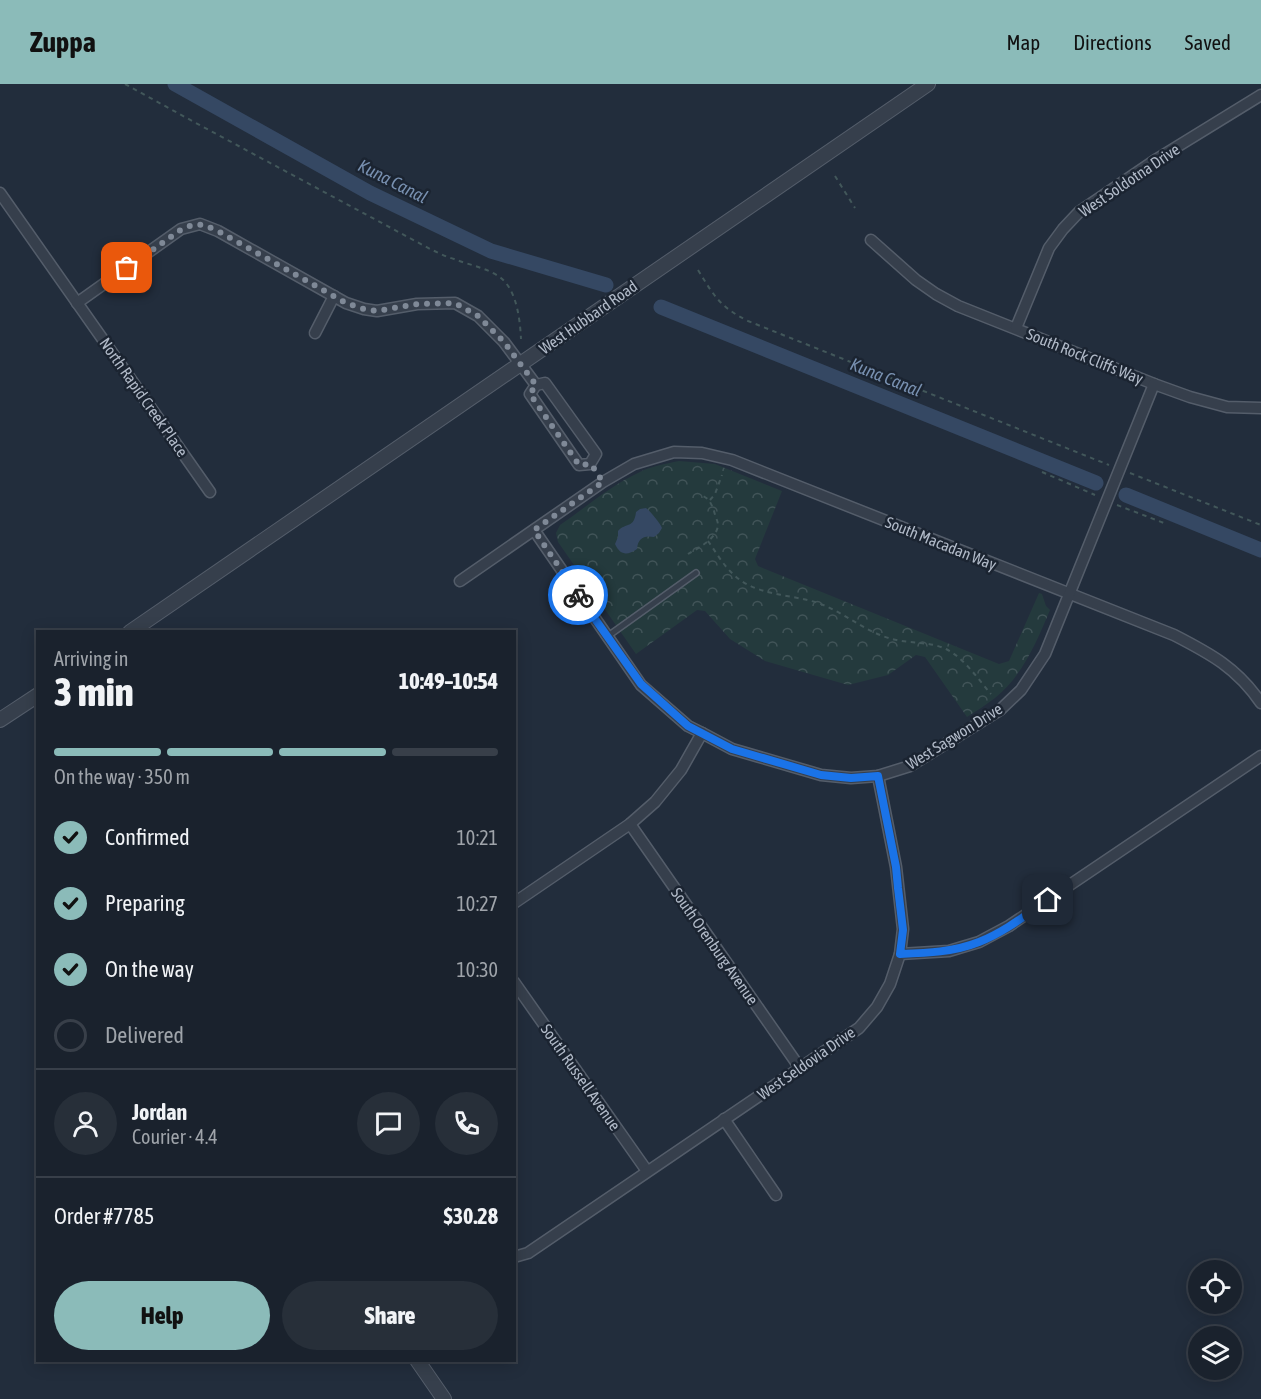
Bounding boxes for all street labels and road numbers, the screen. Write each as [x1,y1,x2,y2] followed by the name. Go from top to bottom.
[1075,140,1183,220] street label: West Soldotna Drive
[536,276,640,358] street label: West Hubbard Road
[1024,324,1146,389] street label: South Rock Cliffs Way
[95,334,192,460] street label: North Rapid Creek Place
[882,513,1000,575] street label: South Macadan Way
[903,699,1006,774] street label: West Sagwon Drive
[667,884,762,1008] street label: South Orenburg Avenue
[538,1020,624,1134] street label: South Russell Avenue
[754,1023,858,1103] street label: West Seldovia Drive

